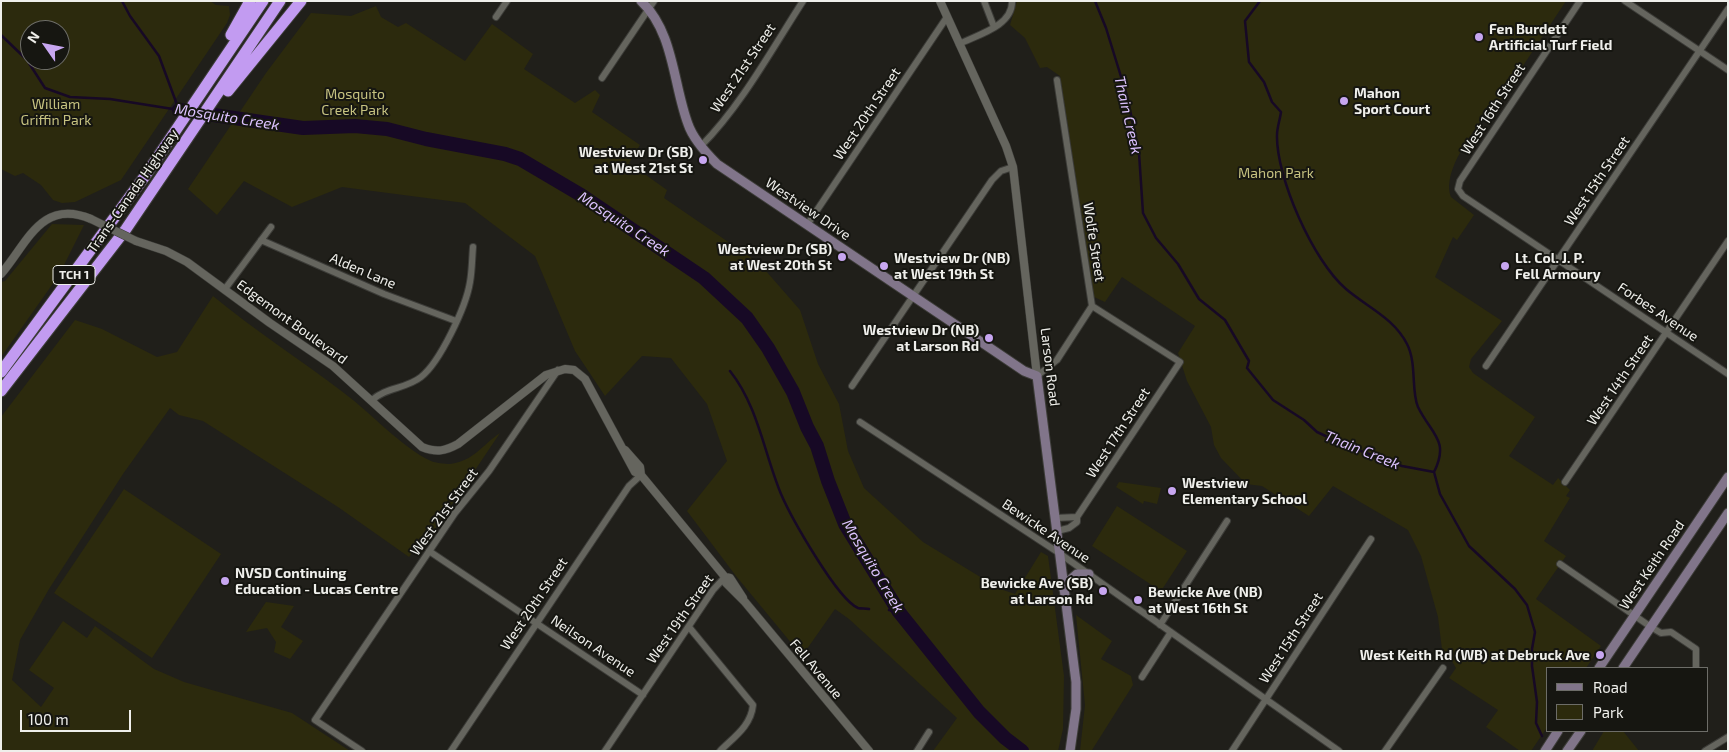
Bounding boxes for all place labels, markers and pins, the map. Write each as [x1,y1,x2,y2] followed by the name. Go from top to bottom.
[1489,21,1612,54] place label: Fen Burdett Artificial Turf Field
[1473,31,1485,43] marker: Fen Burdett Artificial Turf Field
[1354,85,1430,118] place label: Mahon Sport Court
[1338,95,1350,107] marker: Mahon Sport Court
[579,144,693,176] place label: Westview Dr (SB) at West 21st St
[697,154,709,166] marker: Westview Dr (SB) at West 21st St
[718,241,832,274] place label: Westview Dr (SB) at West 20th St
[894,250,1010,282] place label: Westview Dr (NB) at West 19th St
[1515,250,1601,282] place label: Lt. Col. J. P. Fell Armoury
[836,251,848,263] marker: Westview Dr (SB) at West 20th St
[878,260,890,272] marker: Westview Dr (NB) at West 19th St
[1499,260,1511,272] marker: Lt. Col. J. P. Fell Armoury
[863,322,979,354] place label: Westview Dr (NB) at Larson Rd
[983,332,995,344] marker: Westview Dr (NB) at Larson Rd
[1182,475,1307,508] place label: Westview Elementary School
[1166,485,1178,497] marker: Westview Elementary School
[235,565,398,598] place label: NVSD Continuing Education - Lucas Centre
[219,575,231,587] marker: NVSD Continuing Education - Lucas Centre
[981,575,1093,608] place label: Bewicke Ave (SB) at Larson Rd
[1148,584,1262,616] place label: Bewicke Ave (NB) at West 16th St
[1097,585,1109,597] marker: Bewicke Ave (SB) at Larson Rd
[1132,594,1144,606] marker: Bewicke Ave (NB) at West 16th St
[1360,647,1590,663] place label: West Keith Rd (WB) at Debruck Ave
[1594,649,1606,661] marker: West Keith Rd (WB) at Debruck Ave

